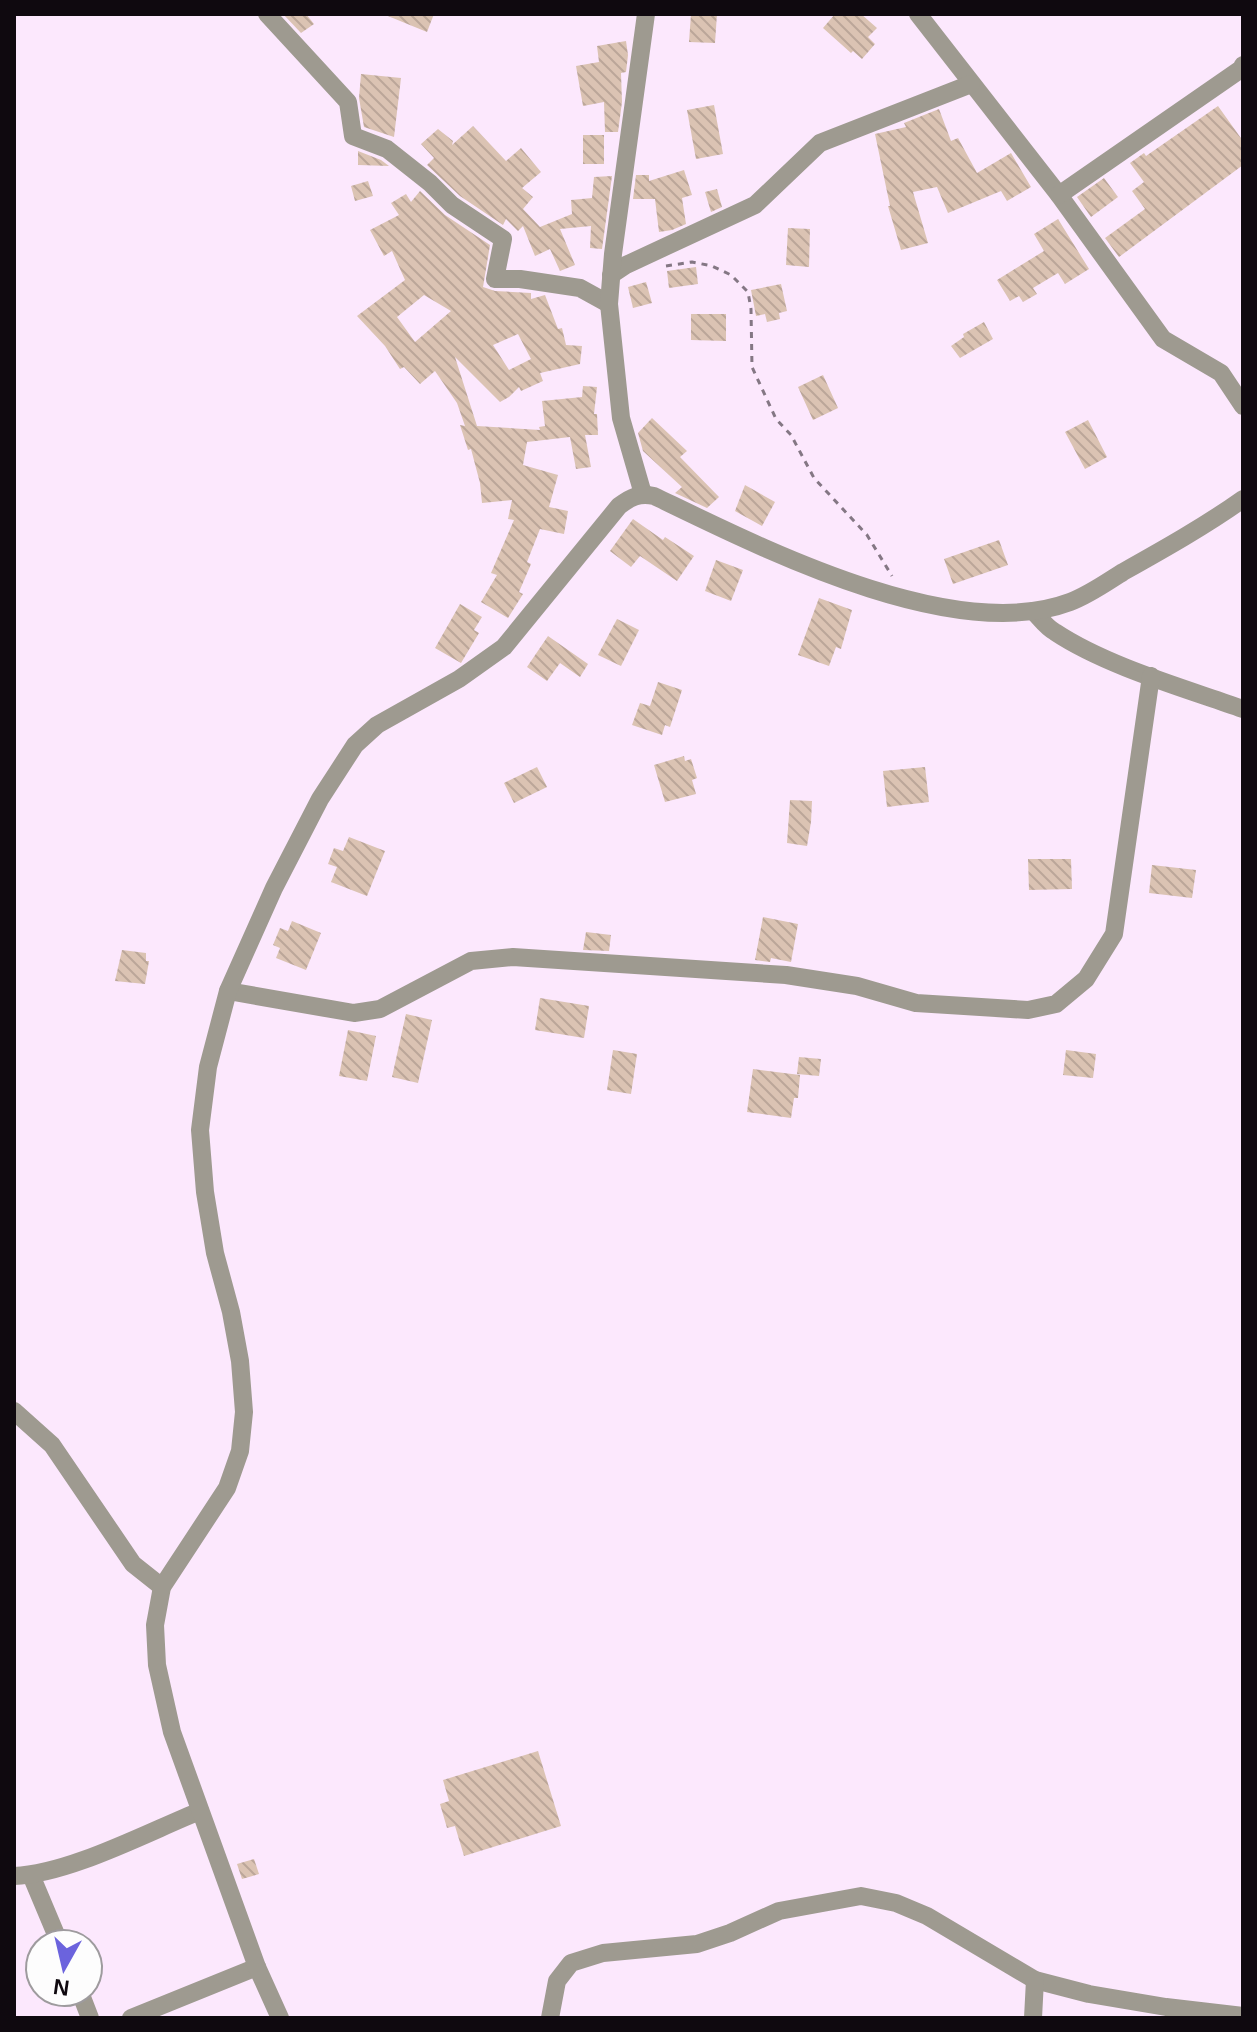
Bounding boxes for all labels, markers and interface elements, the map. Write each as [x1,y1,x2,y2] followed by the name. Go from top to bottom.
[24,1928,104,2008] north arrow
[52,1974,71,2001] text: N

